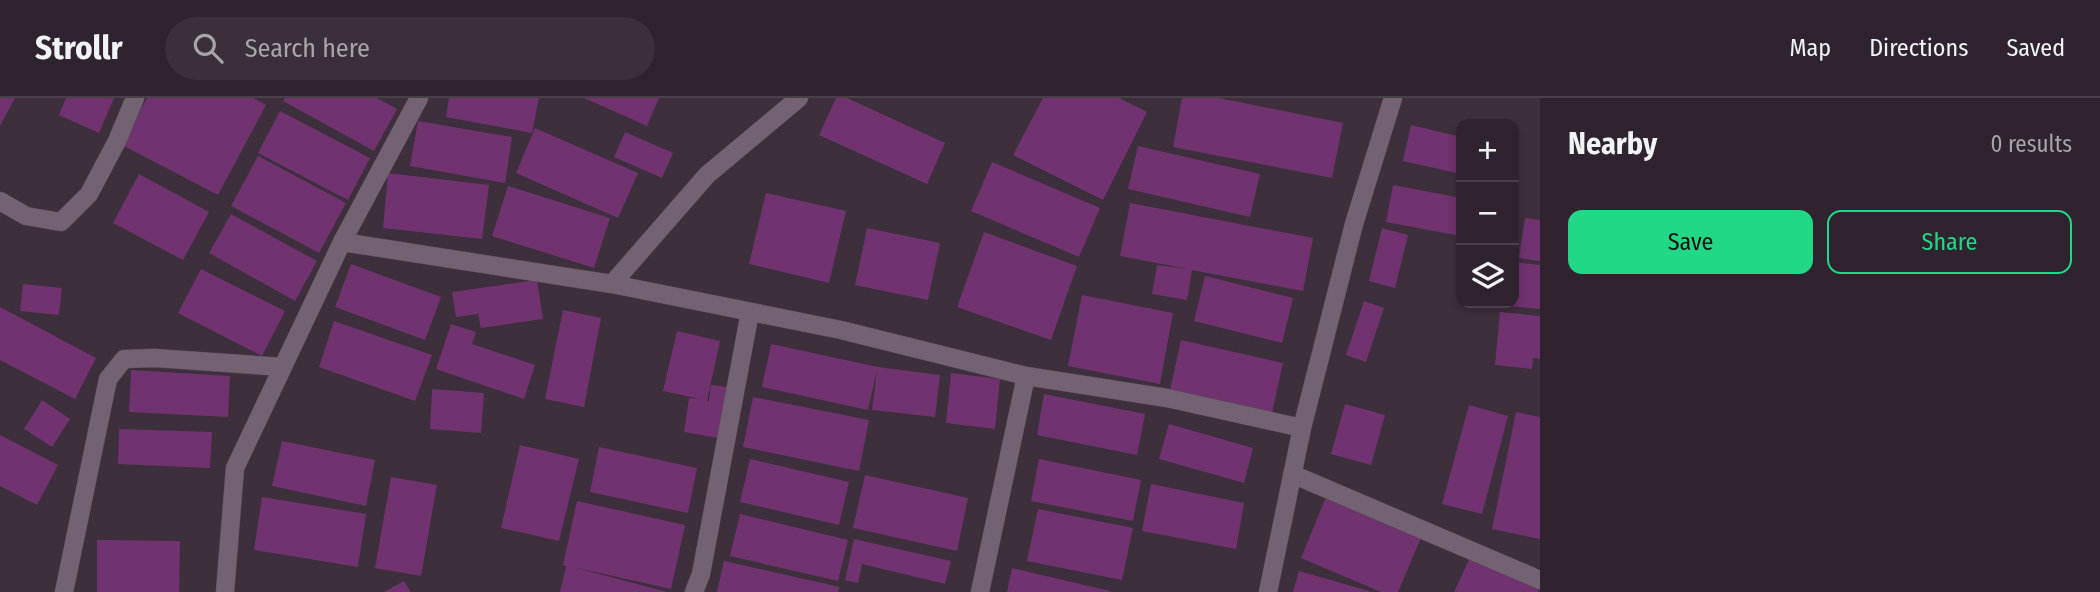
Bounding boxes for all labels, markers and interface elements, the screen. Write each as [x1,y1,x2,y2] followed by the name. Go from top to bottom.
[165,17,655,80] search box
[35,28,123,68] text: Strollr
[189,29,227,67] icon: search
[245,33,370,64] text: Search here
[1790,34,1831,62] text: Map
[1869,34,1968,62] text: Directions
[2006,34,2065,62] text: Saved
[1456,119,1519,308] map controls
[1456,119,1519,182] button: +
[1568,126,1657,162] text: Nearby
[1991,130,2072,158] text: 0 results
[1456,182,1519,245] button: −
[1568,210,1813,274] button: Save
[1827,210,2072,274] button: Share
[1456,245,1519,308] button: layers

